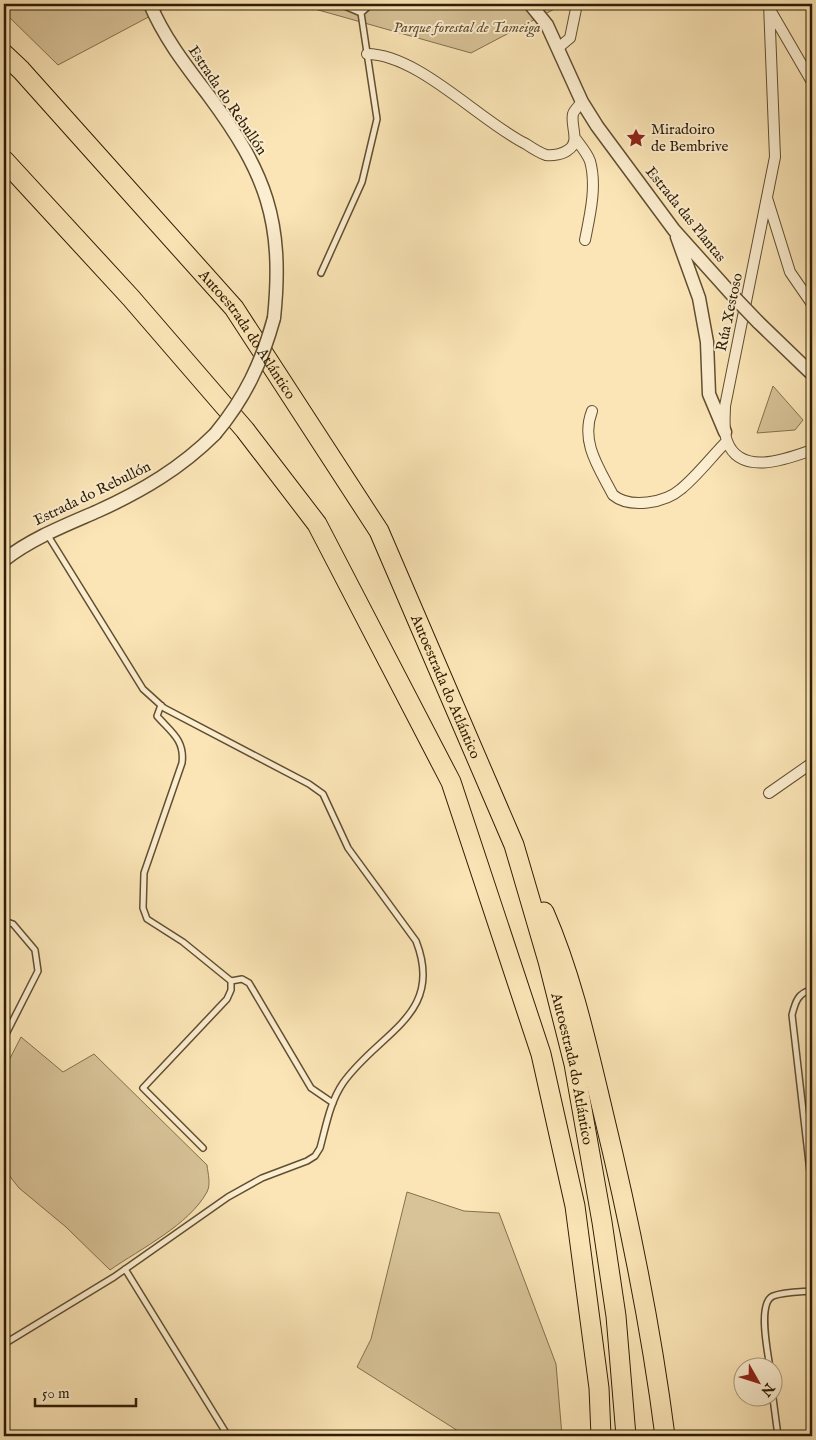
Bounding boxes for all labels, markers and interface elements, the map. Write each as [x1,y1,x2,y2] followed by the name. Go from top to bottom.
[393,18,541,38] park label: Parque forestal de Tameiga
[184,42,271,159] street label: Estrada do Rebullón
[651,120,728,156] place label: Miradoiro de Bembrive
[625,127,647,149] place icon: Miradoiro de Bembrive
[641,163,730,266] street label: Estrada das Plantas
[194,265,300,403] street label: Autoestrada do Atlántico
[712,271,747,353] street label: Rúa Xestoso
[31,457,154,530] street label: Estrada do Rebullón
[406,611,485,762] street label: Autoestrada do Atlántico
[546,990,597,1146] street label: Autoestrada do Atlántico
[734,1358,784,1408] north arrow
[35,1375,136,1407] scale bar
[757,1378,779,1400] text: N
[42,1384,70,1403] text: 50 m

